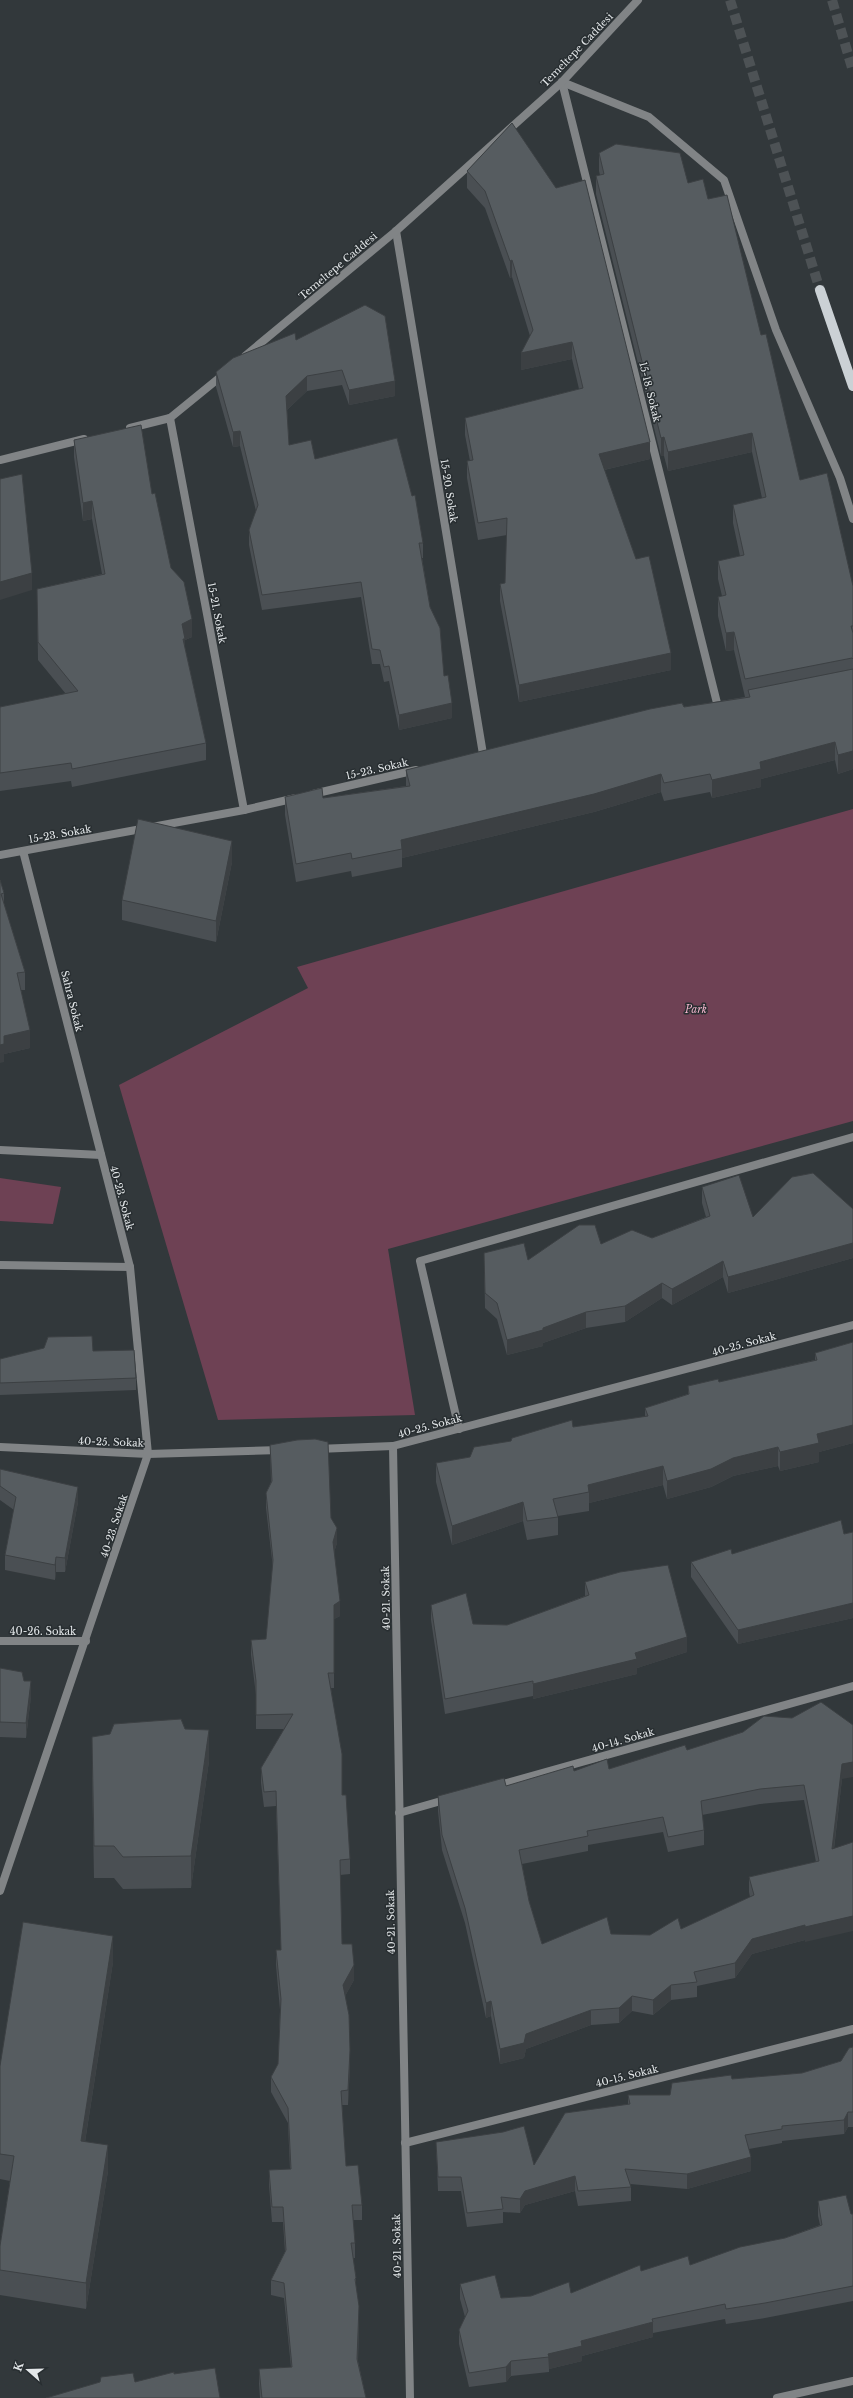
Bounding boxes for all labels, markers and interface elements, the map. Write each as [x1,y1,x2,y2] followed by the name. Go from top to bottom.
[538,10,616,90] street label: Temeltepe Caddesi
[296,229,380,302] street label: Temeltepe Caddesi
[636,361,664,424] street label: 15-18. Sokak
[438,458,461,525] street label: 15-20. Sokak
[205,581,229,645] street label: 15-21. Sokak
[345,755,410,782] street label: 15-23. Sokak
[28,822,93,846] street label: 15-23. Sokak
[58,969,86,1034] street label: Sahra Sokak
[684,1003,707,1016] park label: Park
[107,1164,137,1233] street label: 40-23. Sokak
[711,1329,778,1359] street label: 40-25. Sokak
[397,1411,464,1441] street label: 40-25. Sokak
[78,1434,145,1450] street label: 40-25. Sokak
[98,1492,131,1560] street label: 40-23. Sokak
[379,1565,393,1630] street label: 40-21. Sokak
[10,1625,77,1638] street label: 40-26. Sokak
[590,1725,656,1755] street label: 40-14. Sokak
[384,1889,398,1954] street label: 40-21. Sokak
[594,2062,660,2090] street label: 40-15. Sokak
[390,2213,404,2278] street label: 40-21. Sokak
[8,2350,48,2390] north arrow
[10,2359,27,2373] text: K

